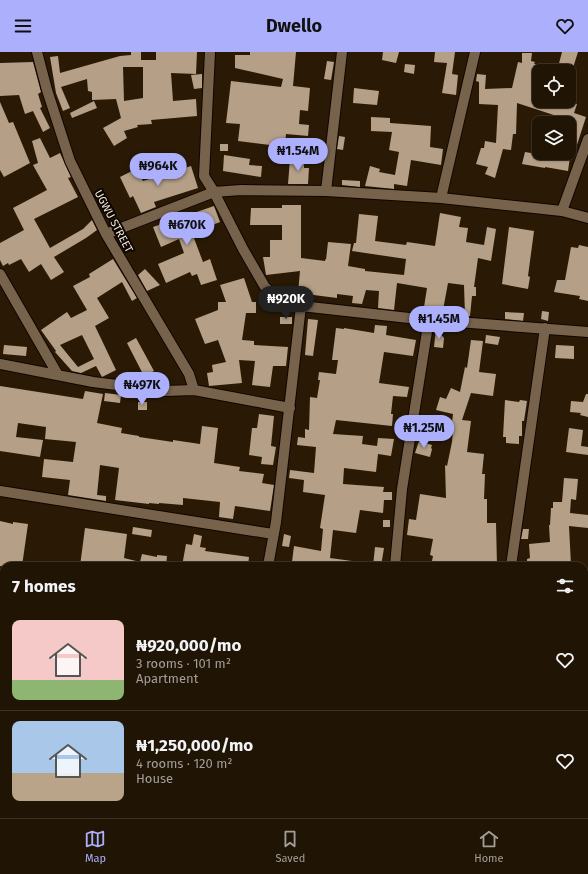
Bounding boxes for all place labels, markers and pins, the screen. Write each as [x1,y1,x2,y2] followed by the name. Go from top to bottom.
[265,138,331,172] pin: ₦1.54M
[130,153,186,187] pin: ₦964K
[159,212,215,246] pin: ₦670K
[258,286,314,320] pin: ₦920K
[406,306,472,340] pin: ₦1.45M
[114,372,170,406] pin: ₦497K
[391,415,457,449] pin: ₦1.25M

